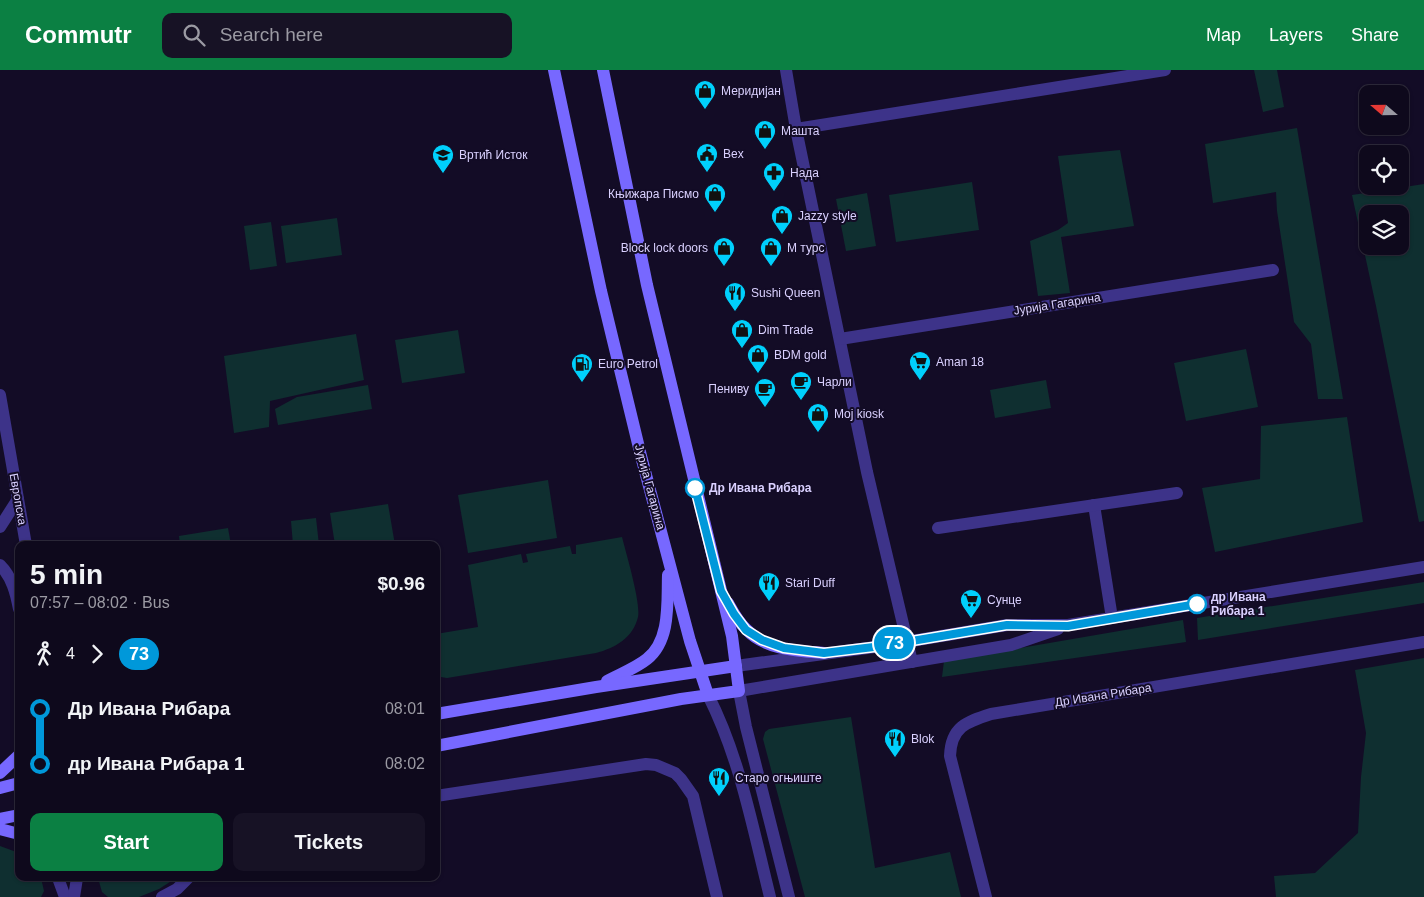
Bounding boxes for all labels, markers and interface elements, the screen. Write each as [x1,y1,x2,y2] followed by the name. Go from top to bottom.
[162,13,512,58] search box
[25,21,132,48] text: Commutr
[180,21,208,49] icon: search
[220,24,323,45] text: Search here
[1206,25,1241,45] text: Map
[1269,25,1323,45] text: Layers
[1351,25,1399,45] text: Share
[693,79,717,110] shop icon: Меридијан
[721,84,781,98] place label: Меридијан
[1359,85,1409,135] north arrow
[1359,85,1409,255] map controls
[753,119,777,150] shop icon: Машта
[781,124,820,138] place label: Машта
[695,142,719,173] public building icon: Bex
[431,143,455,174] school or university icon: Вртић Исток
[1359,145,1409,195] button: locate
[723,147,744,161] place label: Bex
[459,148,528,162] place label: Вртић Исток
[762,161,786,192] pharmacy icon: Нада
[790,166,819,180] place label: Нада
[703,182,727,213] shop icon: Књижара Писмо
[608,187,699,201] place label: Књижара Писмо
[770,204,794,235] shop icon: Jazzy style
[1359,205,1409,255] button: layers
[798,209,857,223] place label: Jazzy style
[712,236,736,267] shop icon: Block lock doors
[759,236,783,267] shop icon: М турс
[621,241,708,255] place label: Block lock doors
[787,241,825,255] place label: М турс
[723,281,747,312] restaurant icon: Sushi Queen
[751,286,820,300] place label: Sushi Queen
[1013,290,1102,318] street label: Јурија Гагарина
[730,318,754,349] shop icon: Dim Trade
[758,323,814,337] place label: Dim Trade
[746,343,770,374] shop icon: BDM gold
[774,348,827,362] place label: BDM gold
[908,350,932,381] supermarket icon: Aman 18
[570,352,594,383] fuel station icon: Euro Petrol
[936,355,984,369] place label: Aman 18
[598,357,658,371] place label: Euro Petrol
[789,370,813,401] cafe icon: Чарли
[817,375,852,389] place label: Чарли
[753,377,777,408] cafe icon: Пениву
[708,382,749,396] place label: Пениву
[806,402,830,433] shop icon: Moj kiosk
[834,407,885,421] place label: Moj kiosk
[632,443,668,532] street label: Јурија Гагарина
[7,472,30,526] street label: Европска
[685,478,705,498] marker: Др Ивана Рибара
[709,481,812,495] place label: Др Ивана Рибара
[30,559,103,590] text: 5 min
[757,571,781,602] restaurant icon: Stari Duff
[377,573,425,594] text: $0.96
[785,576,835,590] place label: Stari Duff
[959,588,983,619] supermarket icon: Сунце
[1211,590,1266,618] place label: др Ивана Рибара 1
[987,593,1022,607] place label: Сунце
[30,594,170,611] text: 07:57 – 08:02 · Bus
[1187,594,1207,614] marker: др Ивана Рибара 1
[872,627,916,659] line badge: 73
[884,633,904,653] text: 73
[30,640,58,668] icon: walk
[83,640,111,668] icon: forward
[129,644,149,664] text: 73
[66,645,75,662] text: 4
[1054,680,1153,710] street label: Др Ивана Рибара
[68,698,230,719] text: Др Ивана Рибара
[385,700,425,717] text: 08:01
[883,727,907,758] restaurant icon: Blok
[911,732,935,746] place label: Blok
[68,753,245,774] text: др Ивана Рибара 1
[385,755,425,772] text: 08:02
[707,766,731,797] restaurant icon: Старо огњиште
[735,771,822,785] place label: Старо огњиште
[30,813,223,871] button: Start
[233,813,425,871] button: Tickets

